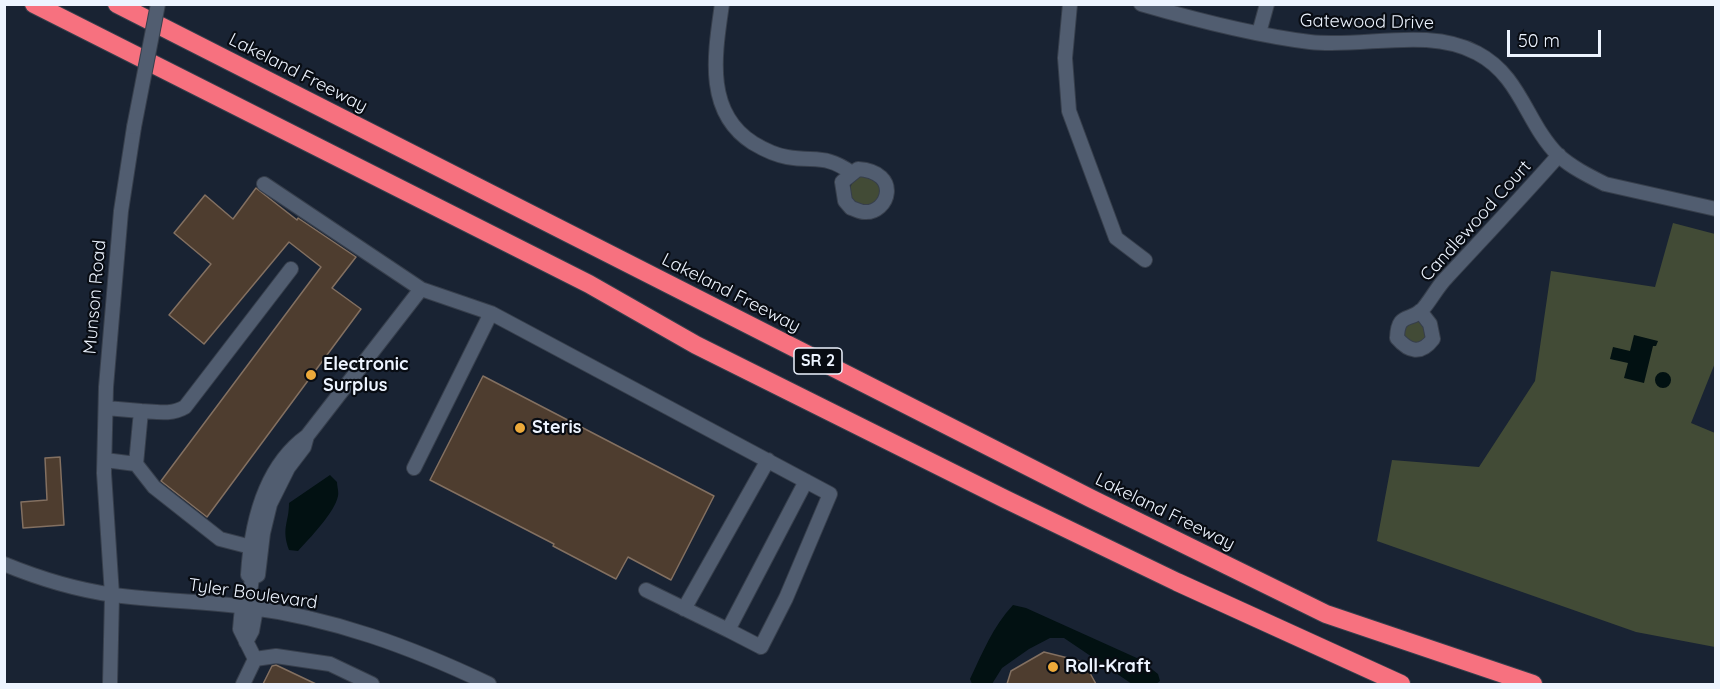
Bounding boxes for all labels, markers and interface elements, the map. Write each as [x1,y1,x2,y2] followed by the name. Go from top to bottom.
[1300,10,1434,34] street label: Gatewood Drive
[1510,18,1604,56] scale bar
[225,29,371,117] street label: Lakeland Freeway
[1518,29,1560,52] text: 50 m
[1416,156,1536,286] street label: Candlewood Court
[79,239,111,355] street label: Munson Road
[658,249,804,337] street label: Lakeland Freeway
[794,348,842,374] road number: SR 2
[323,354,408,397] place label: Electronic Surplus
[304,368,318,382] marker: Electronic Surplus
[532,417,581,439] place label: Steris
[513,421,527,435] marker: Steris
[1092,469,1238,555] street label: Lakeland Freeway
[187,574,319,614] street label: Tyler Boulevard
[1065,656,1151,678] place label: Roll-Kraft
[1046,660,1060,674] marker: Roll-Kraft

